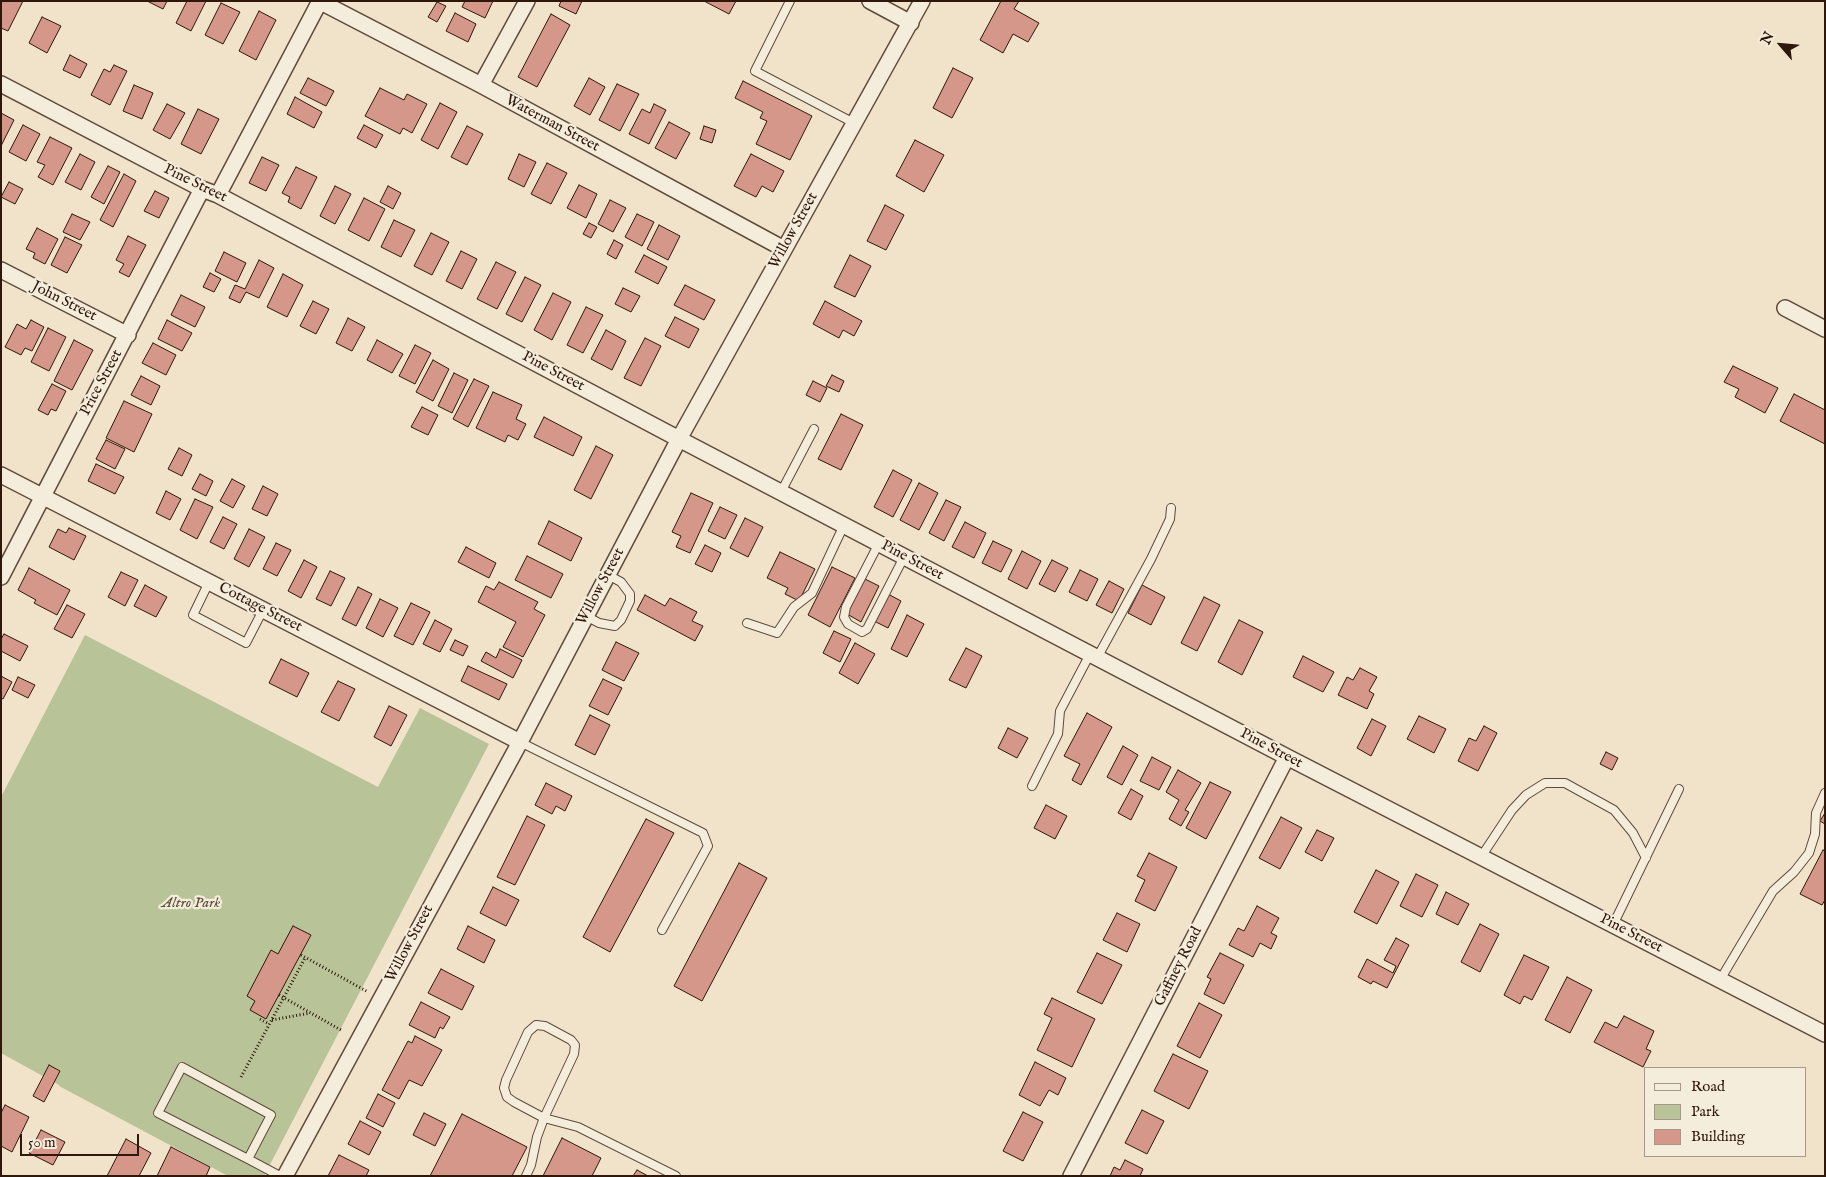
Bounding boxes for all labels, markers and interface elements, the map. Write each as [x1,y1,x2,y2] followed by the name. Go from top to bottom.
[1756,20,1806,70] north arrow
[1757,29,1778,48] text: N
[502,92,602,156] street label: Waterman Street
[160,161,230,207] street label: Pine Street
[766,190,822,272] street label: Willow Street
[29,278,99,326] street label: John Street
[77,347,127,419] street label: Price Street
[519,348,587,396] street label: Pine Street
[878,537,946,585] street label: Pine Street
[573,545,629,629] street label: Willow Street
[215,579,305,637] street label: Cottage Street
[1237,725,1305,773] street label: Pine Street
[162,895,220,913] park label: Altro Park
[382,902,438,986] street label: Willow Street
[1597,911,1665,957] street label: Pine Street
[1151,924,1207,1010] street label: Gaffney Road
[1644,1067,1806,1157] legend
[1691,1077,1725,1096] text: Road
[1691,1102,1720,1121] text: Park
[22,1124,141,1156] scale bar
[1691,1127,1745,1146] text: Building
[28,1133,56,1152] text: 50 m

